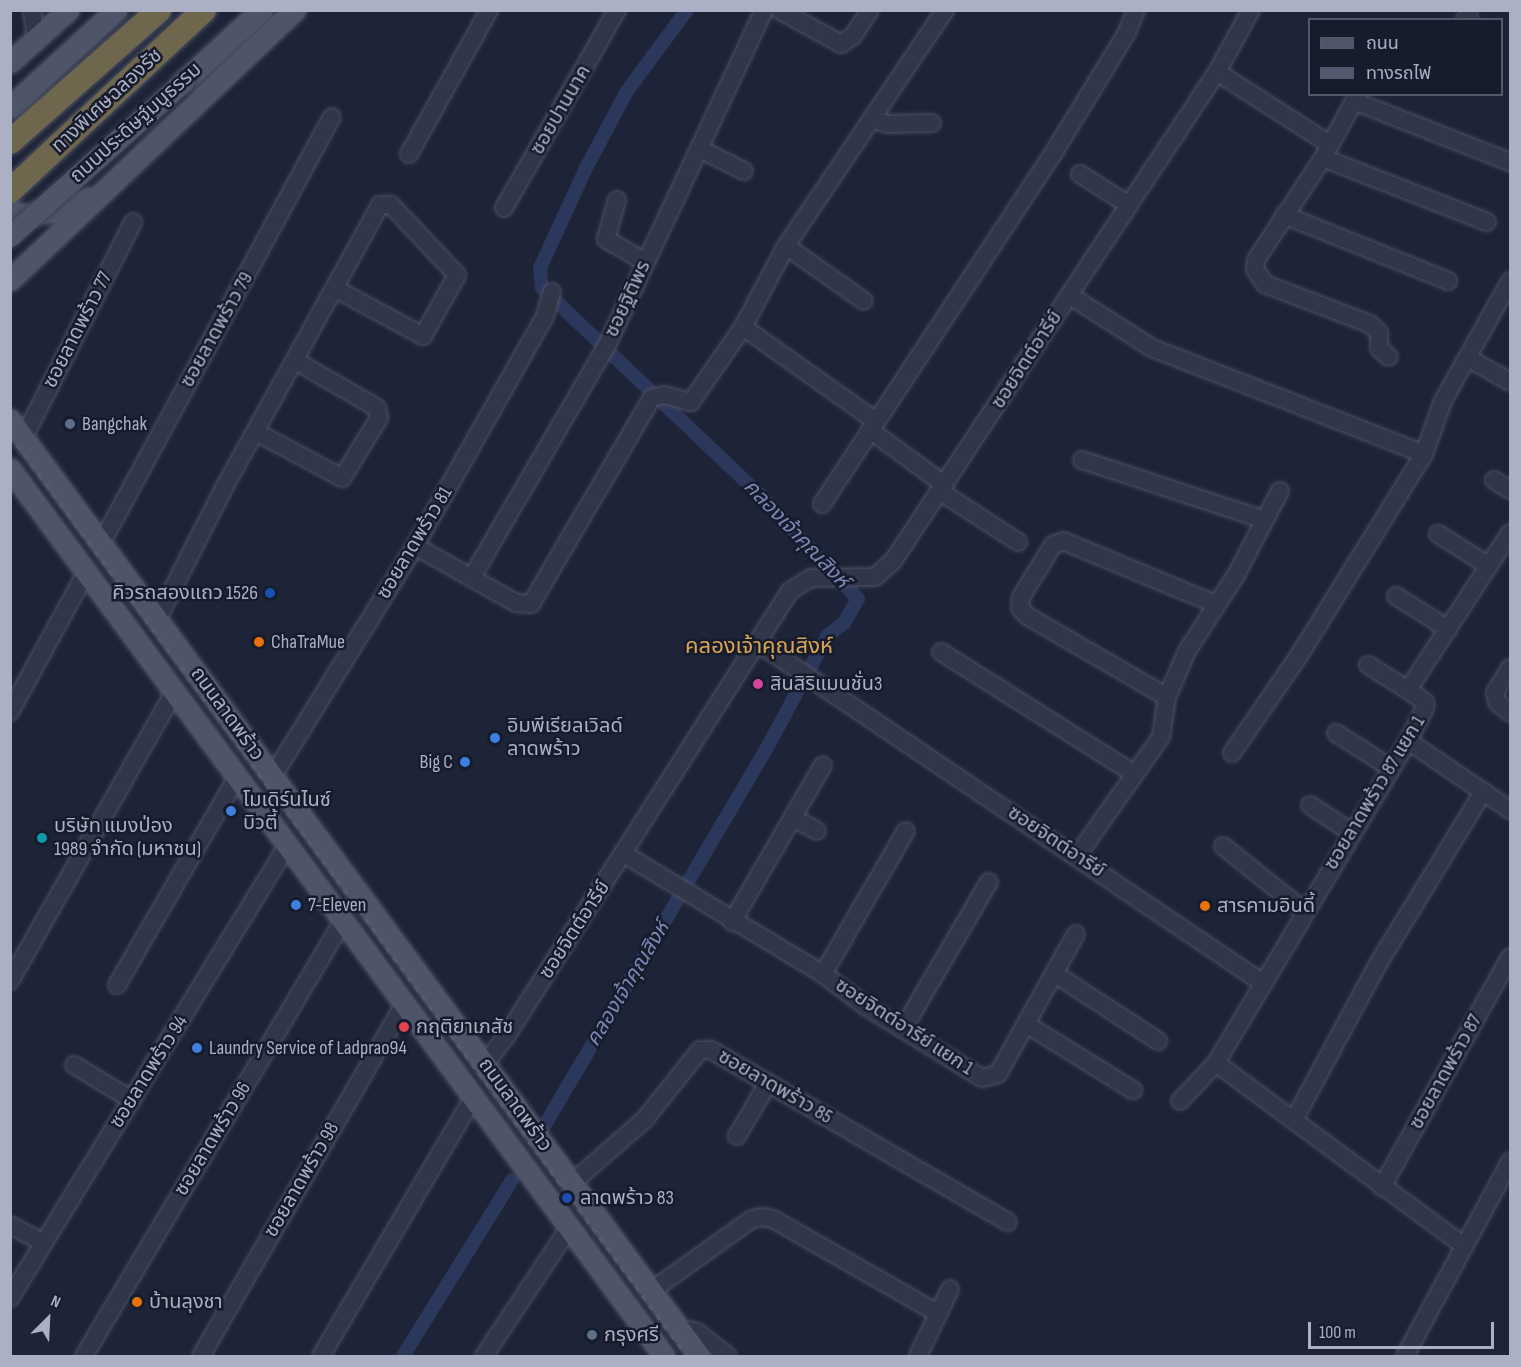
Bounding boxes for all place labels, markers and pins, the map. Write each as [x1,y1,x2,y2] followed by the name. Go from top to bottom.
[82,412,147,436] place label: Bangchak
[63,417,77,431] marker: Bangchak
[112,581,258,605] place label: คิวรถสองแถว 1526
[263,586,277,600] marker: คิวรถสองแถว 1526
[271,630,345,654] place label: ChaTraMue
[252,635,266,649] marker: ChaTraMue
[770,672,882,696] place label: สินสิริแมนชั่น3
[751,677,765,691] marker: สินสิริแมนชั่น3
[507,714,623,761] place label: อิมพีเรียลเวิลด์ ลาดพร้าว
[488,731,502,745] marker: อิมพีเรียลเวิลด์ ลาดพร้าว
[420,750,453,774] place label: Big C
[458,755,472,769] marker: Big C
[243,788,331,835] place label: โมเดิร์นไนซ์ บิวตี้
[224,804,238,818] marker: โมเดิร์นไนซ์ บิวตี้
[54,814,201,861] place label: บริษัท แมงป่อง 1989 จำกัด (มหาชน)
[35,831,49,845] marker: บริษัท แมงป่อง 1989 จำกัด (มหาชน)
[308,893,366,917] place label: 7-Eleven
[1217,894,1315,918] place label: สารคามอินดี้
[289,898,303,912] marker: 7-Eleven
[1198,899,1212,913] marker: สารคามอินดี้
[416,1015,513,1039] place label: กฤติยาเภสัช
[397,1020,411,1034] marker: กฤติยาเภสัช
[209,1036,407,1060] place label: Laundry Service of Ladprao94
[190,1041,204,1055] marker: Laundry Service of Ladprao94
[580,1186,674,1210] place label: ลาดพร้าว 83
[558,1189,576,1207] marker: ลาดพร้าว 83
[149,1290,223,1314] place label: บ้านลุงชา
[130,1295,144,1309] marker: บ้านลุงชา
[604,1323,659,1347] place label: กรุงศรี
[585,1328,599,1342] marker: กรุงศรี

